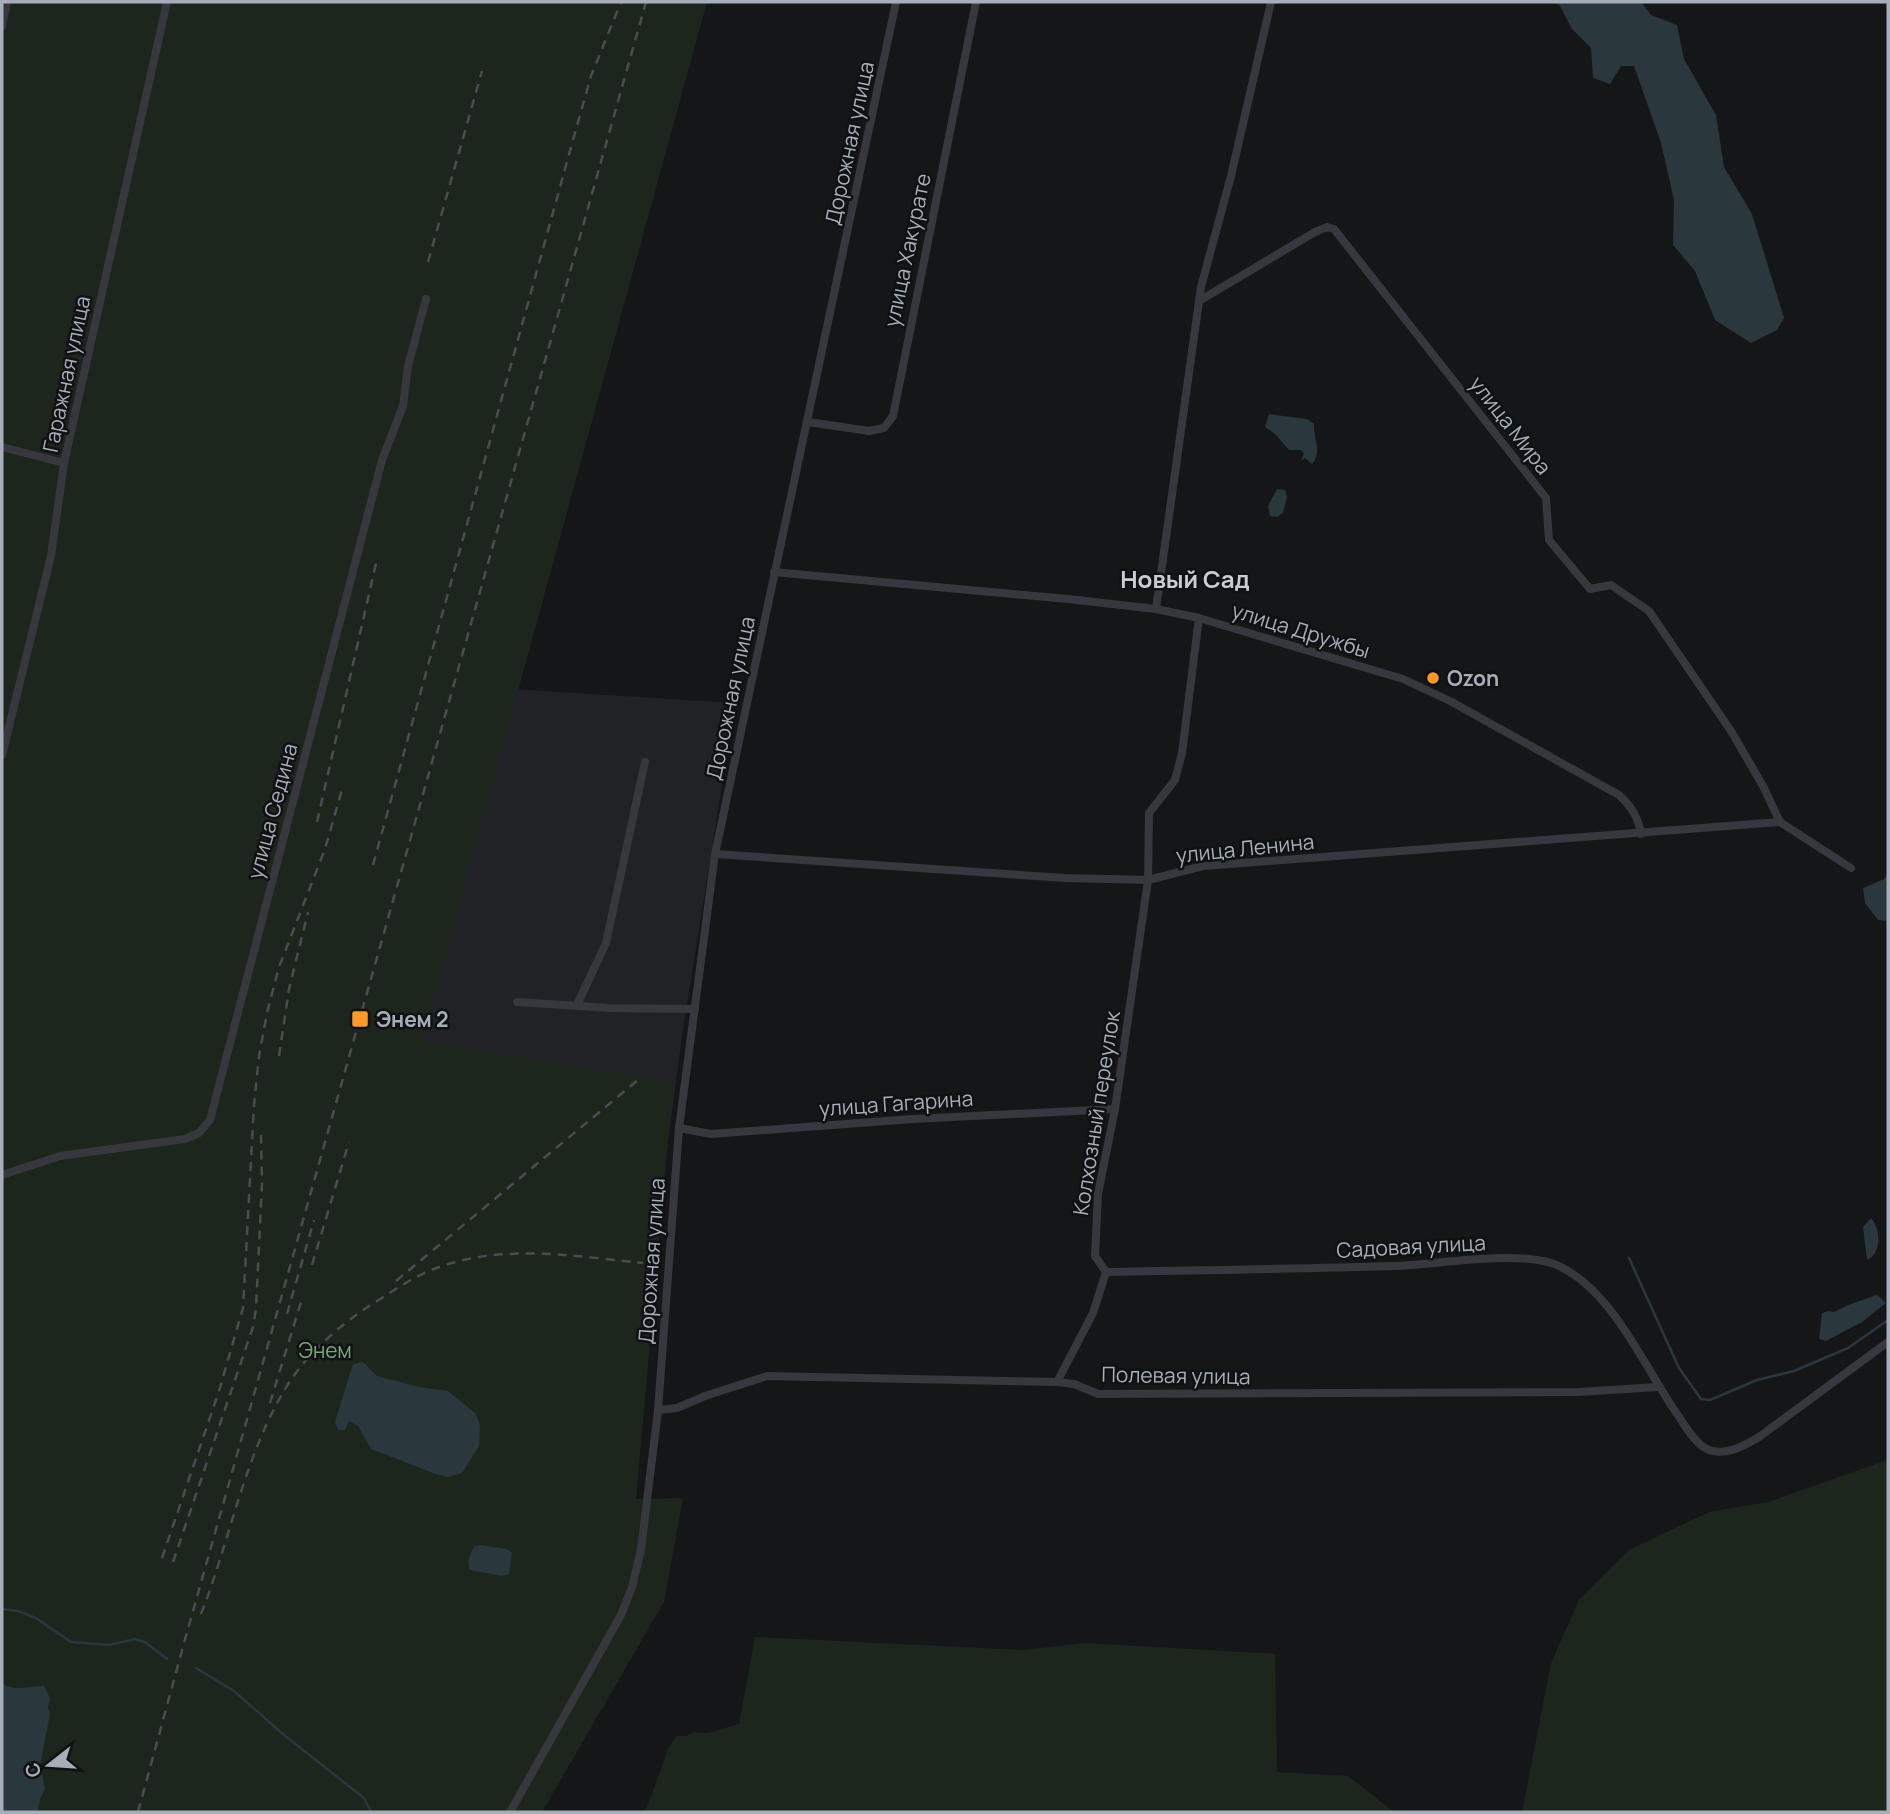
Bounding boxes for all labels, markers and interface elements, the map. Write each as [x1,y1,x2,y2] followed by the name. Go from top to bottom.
[818,59,880,227] street label: Дорожная улица
[877,171,937,329] street label: улица Хакурате
[36,293,96,455] street label: Гаражная улица
[1464,370,1558,480] street label: улица Мира
[1120,562,1250,595] district label: Новый Сад
[1228,596,1374,664] street label: улица Дружбы
[699,614,761,782] street label: Дорожная улица
[1447,664,1499,692] place label: Ozon
[1425,670,1441,686] marker: Ozon
[240,740,304,882] street label: улица Седина
[1174,827,1316,869] street label: улица Ленина
[376,1005,448,1033] place label: Энем 2
[1066,1008,1126,1217] street label: Колхозный переулок
[350,1009,370,1029] marker: Энем 2
[818,1084,974,1122] street label: улица Гагарина
[631,1177,671,1345] street label: Дорожная улица
[1336,1228,1486,1264] street label: Садовая улица
[298,1336,352,1364] park label: Энем
[1101,1360,1251,1390] street label: Полевая улица
[14,1730,84,1800] north arrow
[18,1759,47,1780] text: С

